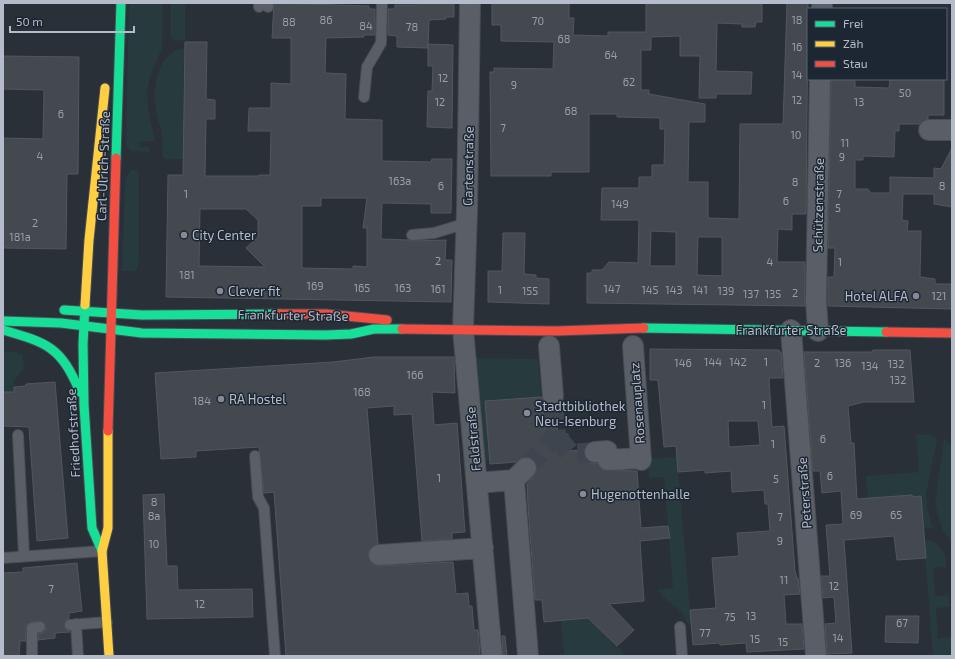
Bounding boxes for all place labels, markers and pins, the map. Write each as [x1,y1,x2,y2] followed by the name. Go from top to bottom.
[192,227,256,243] place label: City Center
[179,230,189,240] marker: City Center
[228,283,281,299] place label: Clever fit
[215,286,225,296] marker: Clever fit
[845,288,908,304] place label: Hotel ALFA
[911,291,921,301] marker: Hotel ALFA
[229,391,286,407] place label: RA Hostel
[216,394,226,404] marker: RA Hostel
[535,398,626,429] place label: Stadtbibliothek Neu-Isenburg
[522,408,532,418] marker: Stadtbibliothek Neu-Isenburg
[591,486,690,502] place label: Hugenottenhalle
[578,489,588,499] marker: Hugenottenhalle

